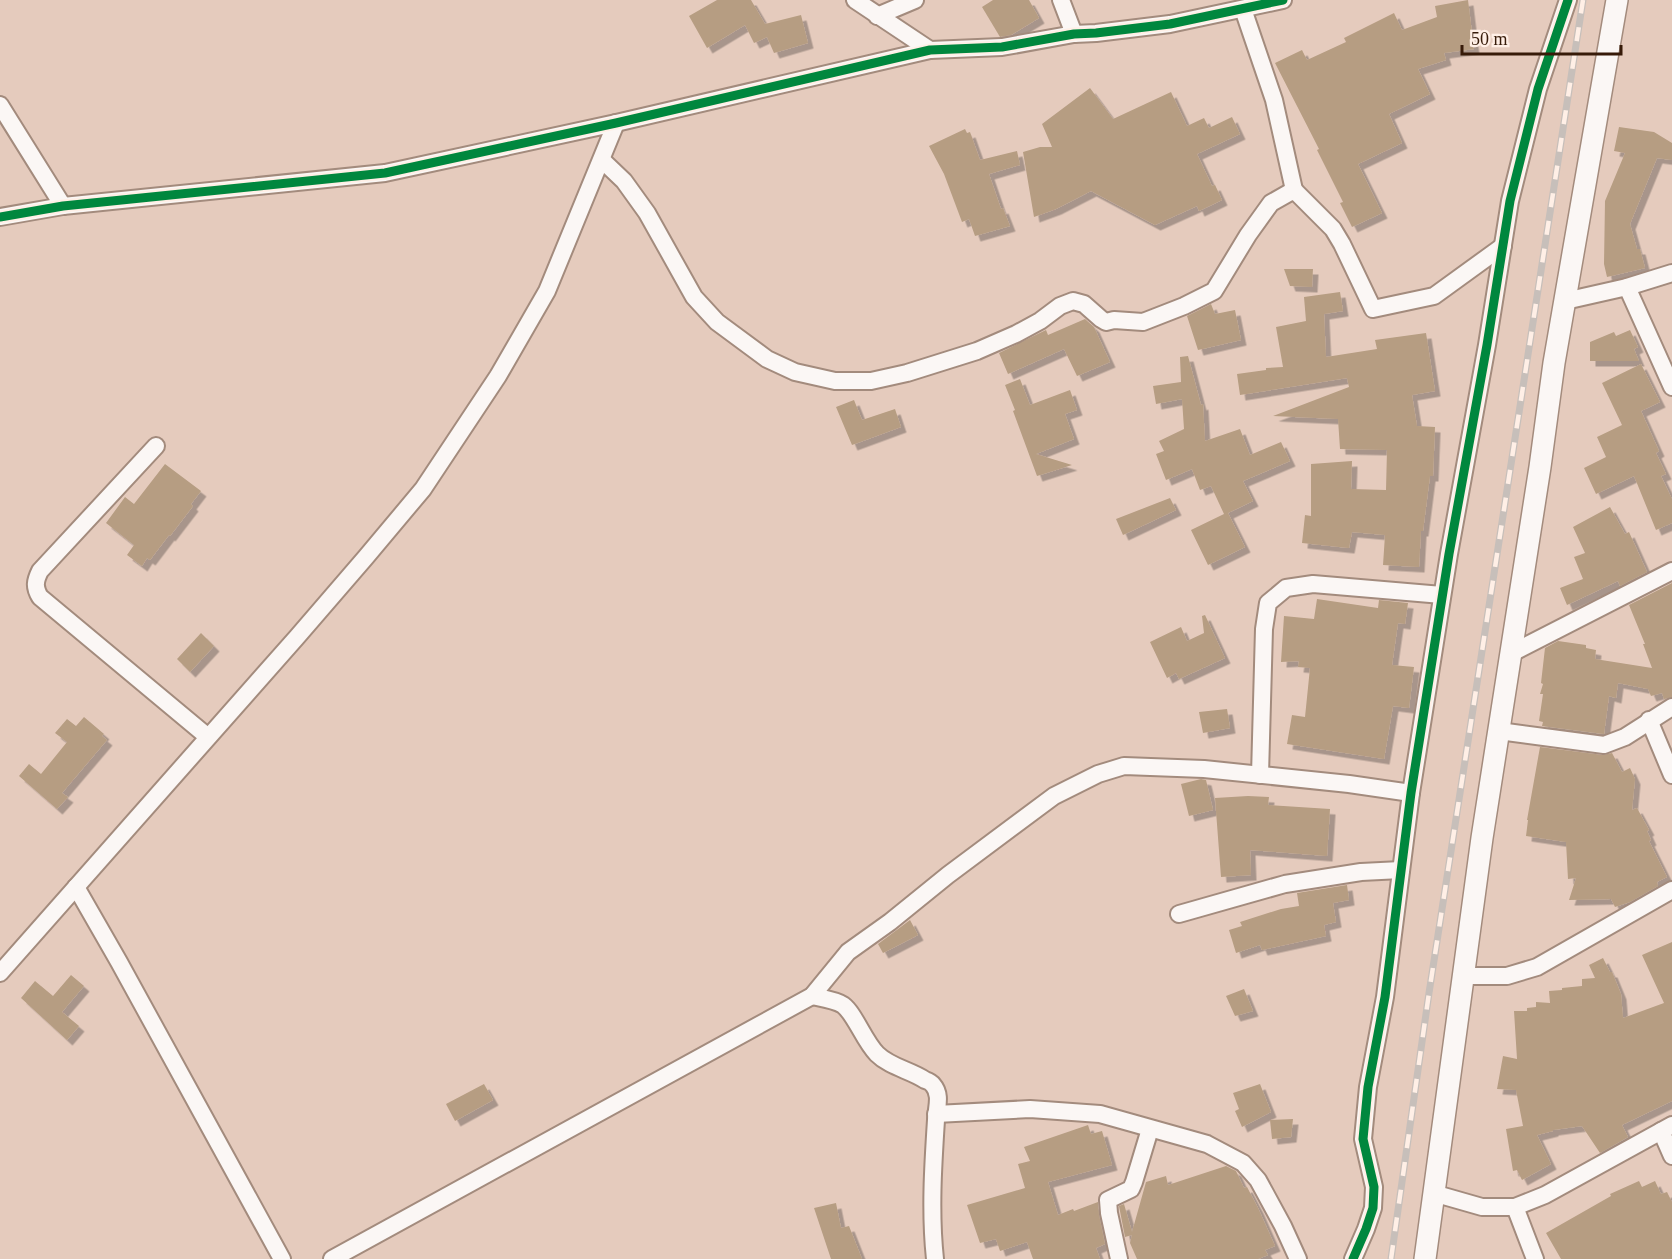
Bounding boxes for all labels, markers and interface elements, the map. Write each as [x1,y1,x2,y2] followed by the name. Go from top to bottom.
[1462,18,1621,56] scale bar
[1471,29,1508,49] text: 50 m

